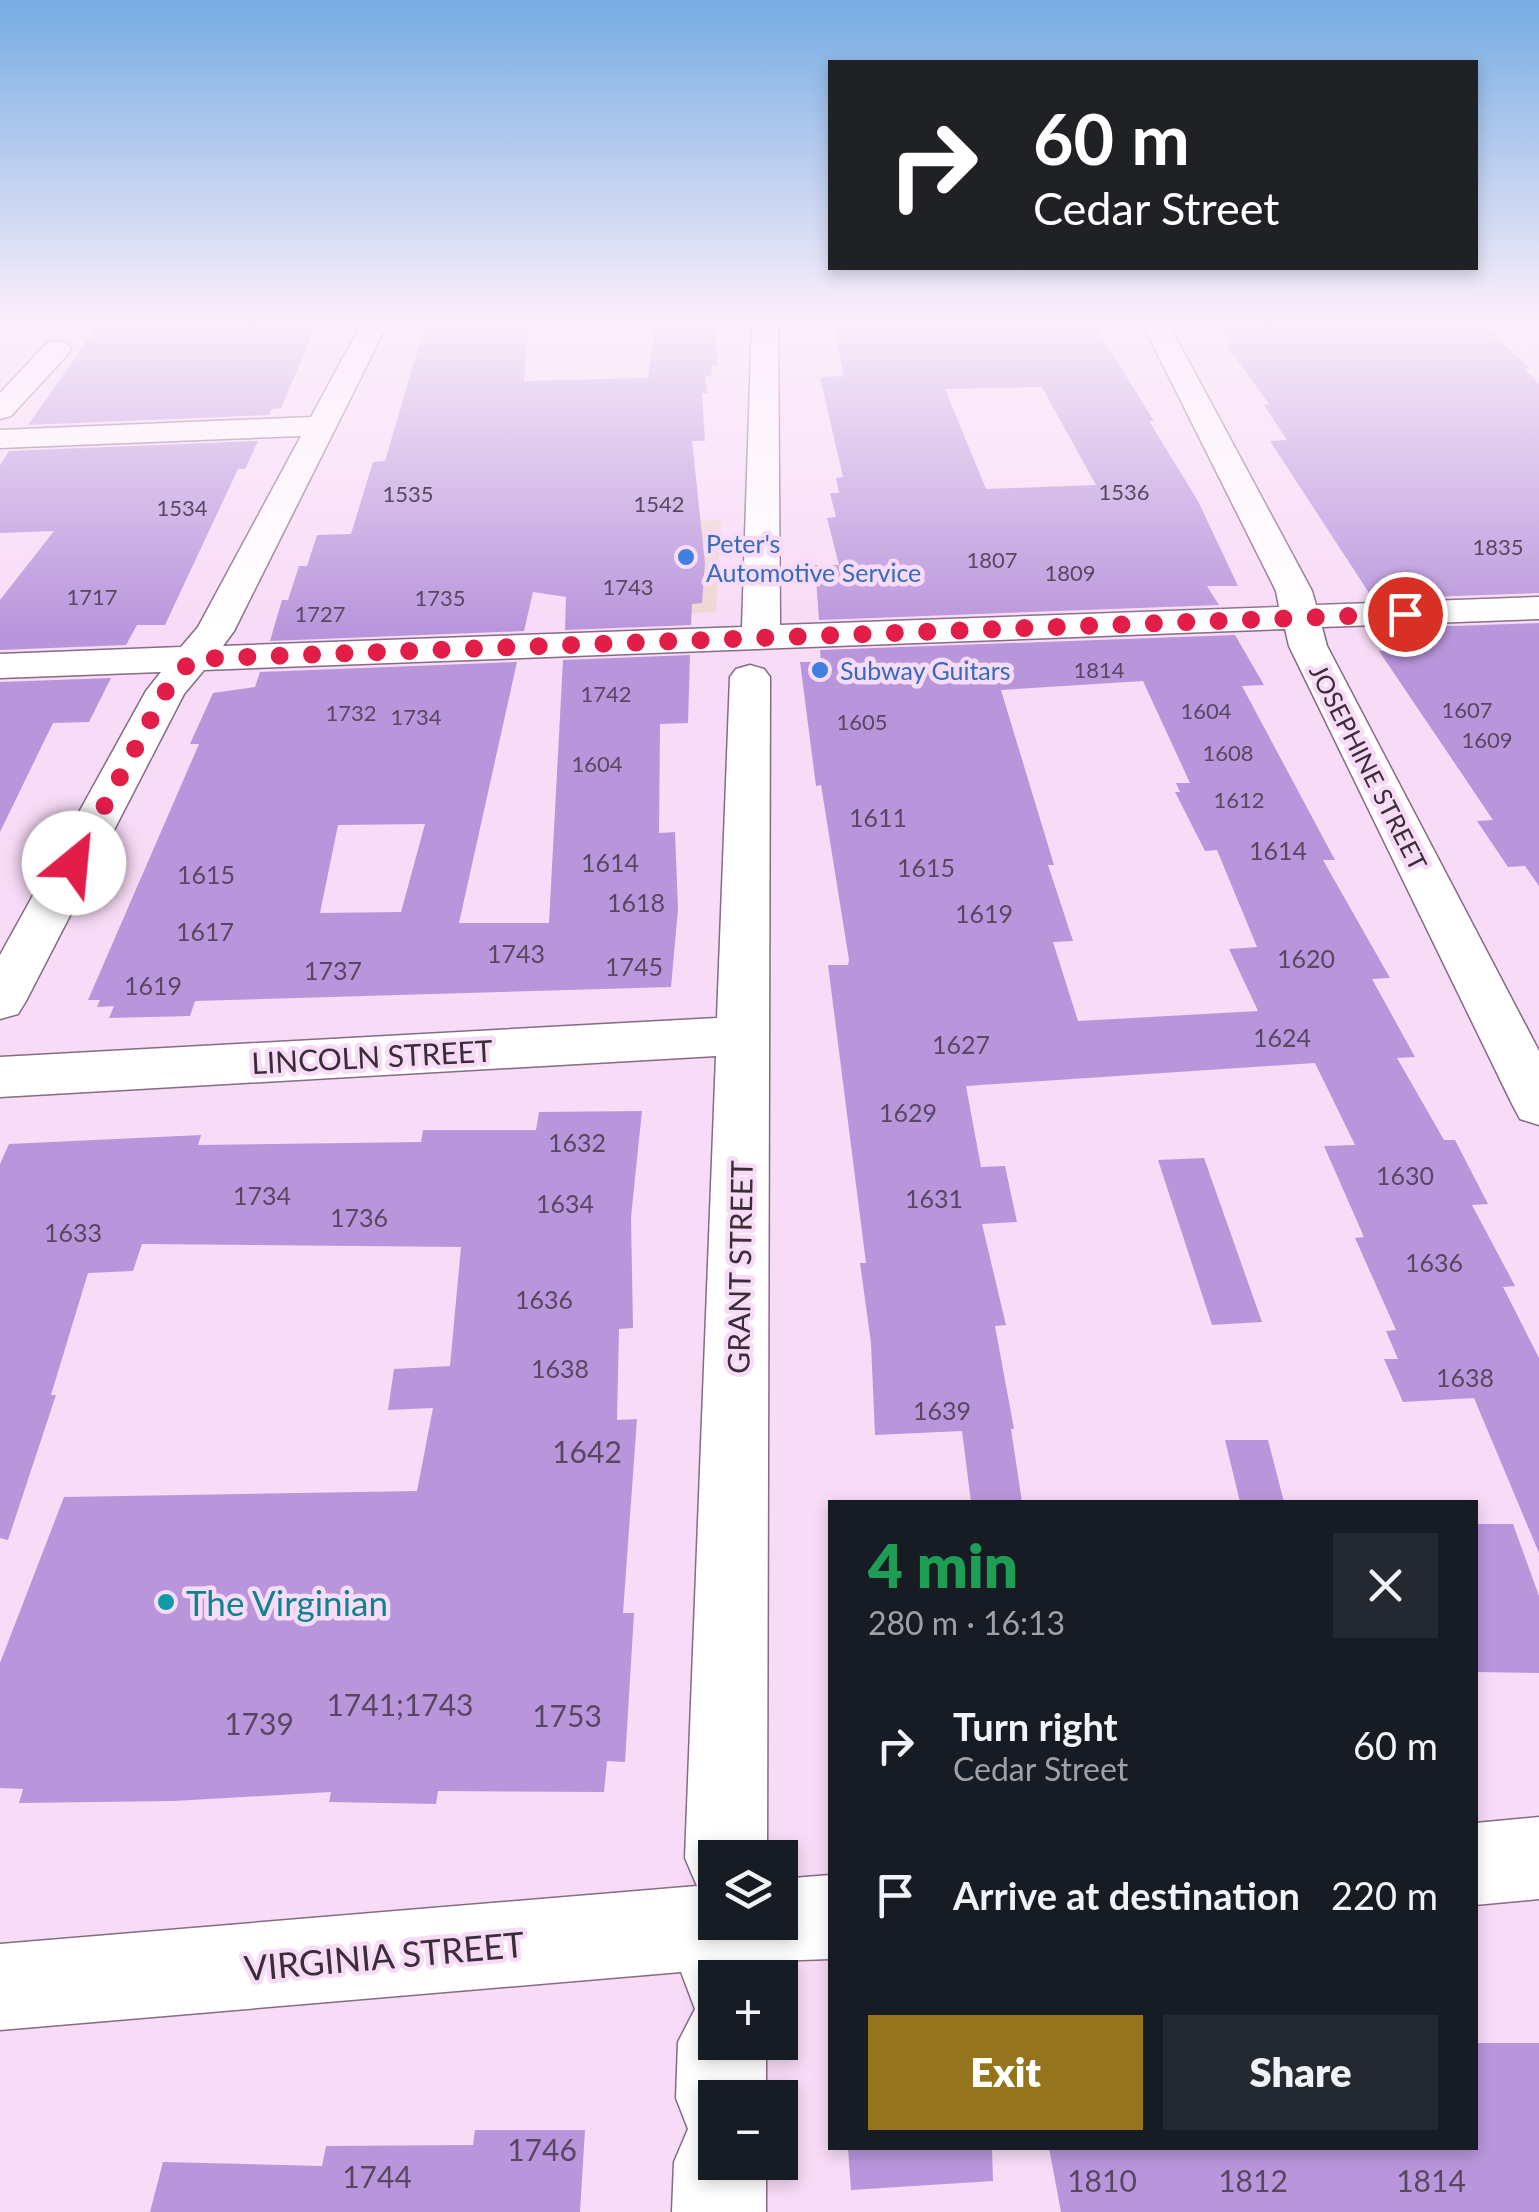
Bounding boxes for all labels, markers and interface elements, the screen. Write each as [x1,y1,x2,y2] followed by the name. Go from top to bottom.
[1033,96,1190,180] text: 60 m
[868,100,998,230] icon: right
[1033,181,1279,235] text: Cedar Street
[1098,478,1150,505] house number: 1536
[382,480,434,507] house number: 1535
[633,490,685,517] house number: 1542
[156,494,208,521] house number: 1534
[706,528,921,587] place label: Peter's Automotive Service
[1472,533,1524,560] house number: 1835
[675,546,697,568] marker: Peter's Automotive Service
[966,546,1018,573] house number: 1807
[1044,559,1096,586] house number: 1809
[1363,572,1448,657] pin
[602,573,654,600] house number: 1743
[66,583,118,610] house number: 1717
[414,584,466,611] house number: 1735
[1378,587,1433,642] icon: arrive
[294,600,346,627] house number: 1727
[840,655,1011,685] place label: Subway Guitars
[1073,656,1125,683] house number: 1814
[809,659,831,681] marker: Subway Guitars
[1304,659,1434,875] street label: JOSEPHINE STREET
[580,680,632,707] house number: 1742
[1441,696,1493,723] house number: 1607
[1180,697,1232,724] house number: 1604
[325,699,377,726] house number: 1732
[390,703,442,730] house number: 1734
[836,708,888,735] house number: 1605
[1461,726,1513,753] house number: 1609
[1202,739,1254,766] house number: 1608
[571,750,623,777] house number: 1604
[1213,786,1265,813] house number: 1612
[849,802,907,832] house number: 1611
[22.0,811,126.0,915] position arrow
[1249,835,1307,865] house number: 1614
[581,847,639,877] house number: 1614
[897,852,955,882] house number: 1615
[177,859,235,889] house number: 1615
[607,887,665,917] house number: 1618
[955,898,1013,928] house number: 1619
[176,916,234,946] house number: 1617
[487,938,545,968] house number: 1743
[1277,943,1335,973] house number: 1620
[605,951,663,981] house number: 1745
[304,955,362,985] house number: 1737
[124,970,182,1000] house number: 1619
[1253,1022,1311,1052] house number: 1624
[932,1029,990,1059] house number: 1627
[250,1032,494,1080] street label: LINCOLN STREET
[879,1097,937,1127] house number: 1629
[548,1127,606,1157] house number: 1632
[719,1160,759,1374] street label: GRANT STREET
[1376,1160,1434,1190] house number: 1630
[233,1180,291,1210] house number: 1734
[905,1183,963,1213] house number: 1631
[536,1188,594,1218] house number: 1634
[330,1202,388,1232] house number: 1736
[44,1217,102,1247] house number: 1633
[1405,1247,1463,1277] house number: 1636
[515,1284,573,1314] house number: 1636
[531,1353,589,1383] house number: 1638
[1436,1362,1494,1392] house number: 1638
[913,1395,971,1425] house number: 1639
[552,1433,622,1469] house number: 1642
[868,1529,1018,1601] text: 4 min
[1333,1533,1438,1638] button: close
[186,1581,388,1623] place label: The Virginian
[155,1591,177,1613] marker: The Virginian
[868,1603,1065,1642] text: 280 m · 16:13
[326,1686,474,1722] house number: 1741;1743
[532,1697,602,1733] house number: 1753
[953,1703,1118,1749] text: Turn right
[224,1705,294,1741] house number: 1739
[868,1718,923,1773] icon: right
[1353,1722,1438,1768] text: 60 m
[953,1749,1128,1788] text: Cedar Street
[698,1840,798,2180] map controls
[698,1840,798,1940] button: layers
[868,1868,923,1923] icon: arrive
[953,1872,1300,1918] text: Arrive at destination
[1331,1872,1438,1918] text: 220 m
[242,1922,526,1988] street label: VIRGINIA STREET
[698,1960,798,2060] button: +
[868,2015,1143,2130] button: Exit
[1163,2015,1438,2130] button: Share
[698,2080,798,2180] button: −
[507,2131,577,2167] house number: 1746
[342,2158,412,2194] house number: 1744
[1067,2162,1137,2198] house number: 1810
[1218,2162,1288,2198] house number: 1812
[1396,2162,1466,2198] house number: 1814

